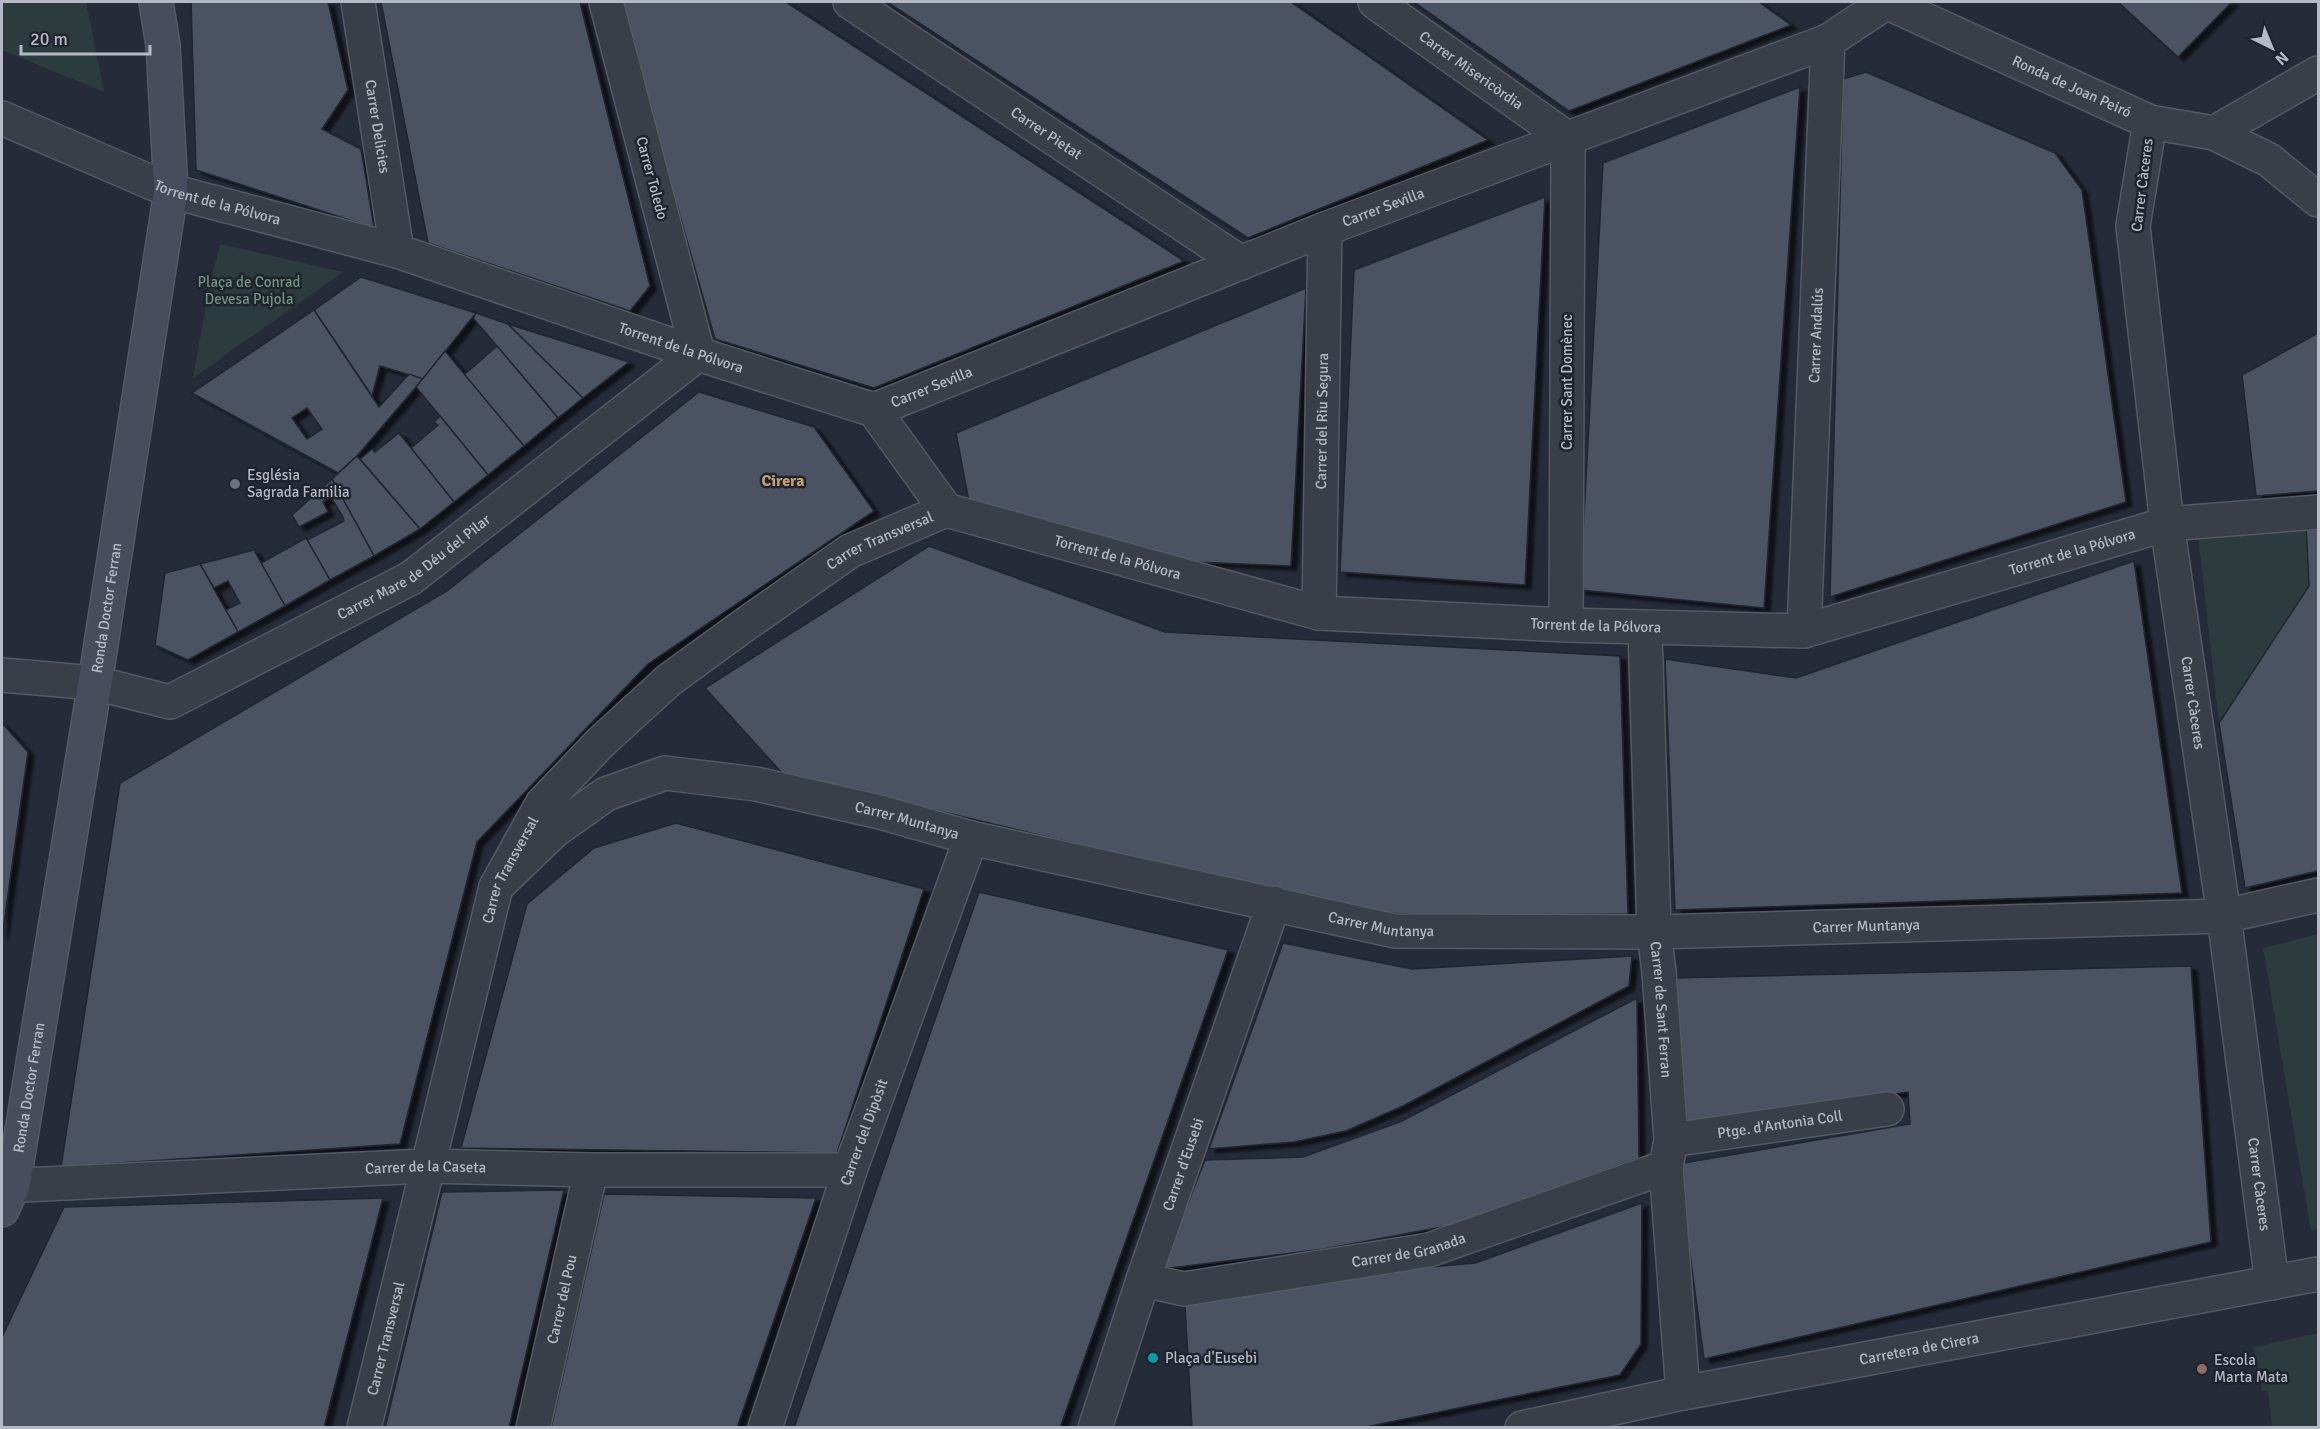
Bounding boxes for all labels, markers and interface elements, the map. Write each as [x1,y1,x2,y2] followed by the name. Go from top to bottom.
[21,18,150,56] scale bar
[2242,18,2302,78] north arrow
[1416,27,1527,113] street label: Carrer Misericòrdia
[30,28,68,50] text: 20 m
[2271,47,2292,69] text: N
[2009,52,2134,121] street label: Ronda de Joan Peiró
[361,78,394,175] street label: Carrer Delicies
[1007,103,1085,163] street label: Carrer Pietat
[632,135,672,222] street label: Carrer Toledo
[2127,137,2157,233] street label: Carrer Càceres
[151,176,283,229] street label: Torrent de la Pólvora
[1339,184,1427,231] street label: Carrer Sevilla
[197,273,301,308] park label: Plaça de Conrad Devesa Pujola
[1805,287,1827,383] street label: Carrer Andalús
[1558,314,1576,450] street label: Carrer Sant Domènec
[616,318,746,377] street label: Torrent de la Pólvora
[1312,353,1332,489] street label: Carrer del Riu Segura
[888,362,975,411] street label: Carrer Sevilla
[247,466,350,501] place label: Església Sagrada Familia
[762,471,804,491] district label: Cirera
[228,477,242,491] marker: Església Sagrada Familia
[823,508,936,574] street label: Carrer Transversal
[334,510,495,624] street label: Carrer Mare de Déu del Pilar
[2007,525,2138,579] street label: Torrent de la Pólvora
[1052,531,1183,583] street label: Torrent de la Pólvora
[88,541,126,674] street label: Ronda Doctor Ferran
[1530,614,1661,636] street label: Torrent de la Pólvora
[2177,655,2209,751] street label: Carrer Càceres
[853,798,961,843] street label: Carrer Muntanya
[478,813,542,925] street label: Carrer Transversal
[1326,908,1434,941] street label: Carrer Muntanya
[1812,916,1920,937] street label: Carrer Muntanya
[1646,940,1676,1078] street label: Carrer de Sant Ferran
[10,1021,49,1154] street label: Ronda Doctor Ferran
[837,1076,892,1188] street label: Carrer del Dipòsit
[1716,1106,1844,1142] street label: Ptge. d'Antonia Coll
[1159,1115,1208,1213] street label: Carrer d'Eusebi
[2244,1136,2274,1233] street label: Carrer Càceres
[364,1157,486,1178] street label: Carrer de la Caseta
[1350,1229,1468,1271] street label: Carrer de Granada
[543,1253,581,1346] street label: Carrer del Pou
[363,1280,408,1397] street label: Carrer Transversal
[1858,1329,1981,1369] street label: Carretera de Cirera
[1165,1349,1257,1367] place label: Plaça d'Eusebi
[1146,1351,1160,1365] marker: Plaça d'Eusebi
[2214,1351,2288,1386] place label: Escola Marta Mata
[2195,1362,2209,1376] marker: Escola Marta Mata

